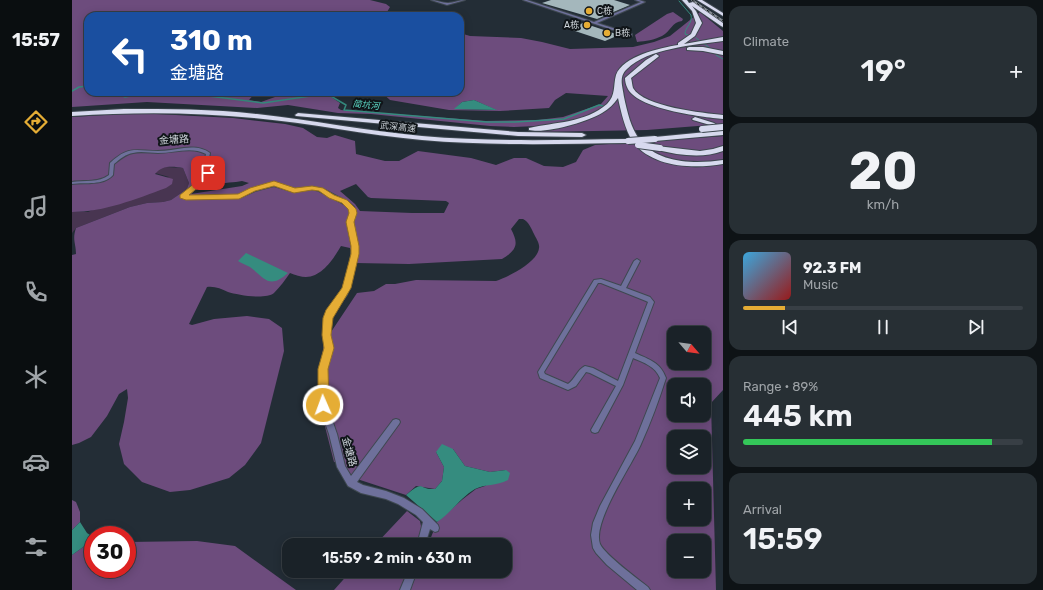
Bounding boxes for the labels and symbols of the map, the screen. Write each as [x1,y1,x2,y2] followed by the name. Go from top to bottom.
[597,5,612,16] place label: C栋
[584,6,594,16] marker: C栋
[564,19,579,30] place label: A栋
[582,20,592,30] marker: A栋
[615,27,630,38] place label: B栋
[602,28,612,38] marker: B栋
[352,99,382,111] water label: 简坑河
[380,120,416,134] street label: 武深高速
[159,133,189,147] street label: 金塘路
[191,156,225,190] pin
[667,326,711,370] north arrow
[302,384,344,426] position arrow
[339,436,359,468] street label: 金塘路
[84,526,136,578] speed limit sign: 30

